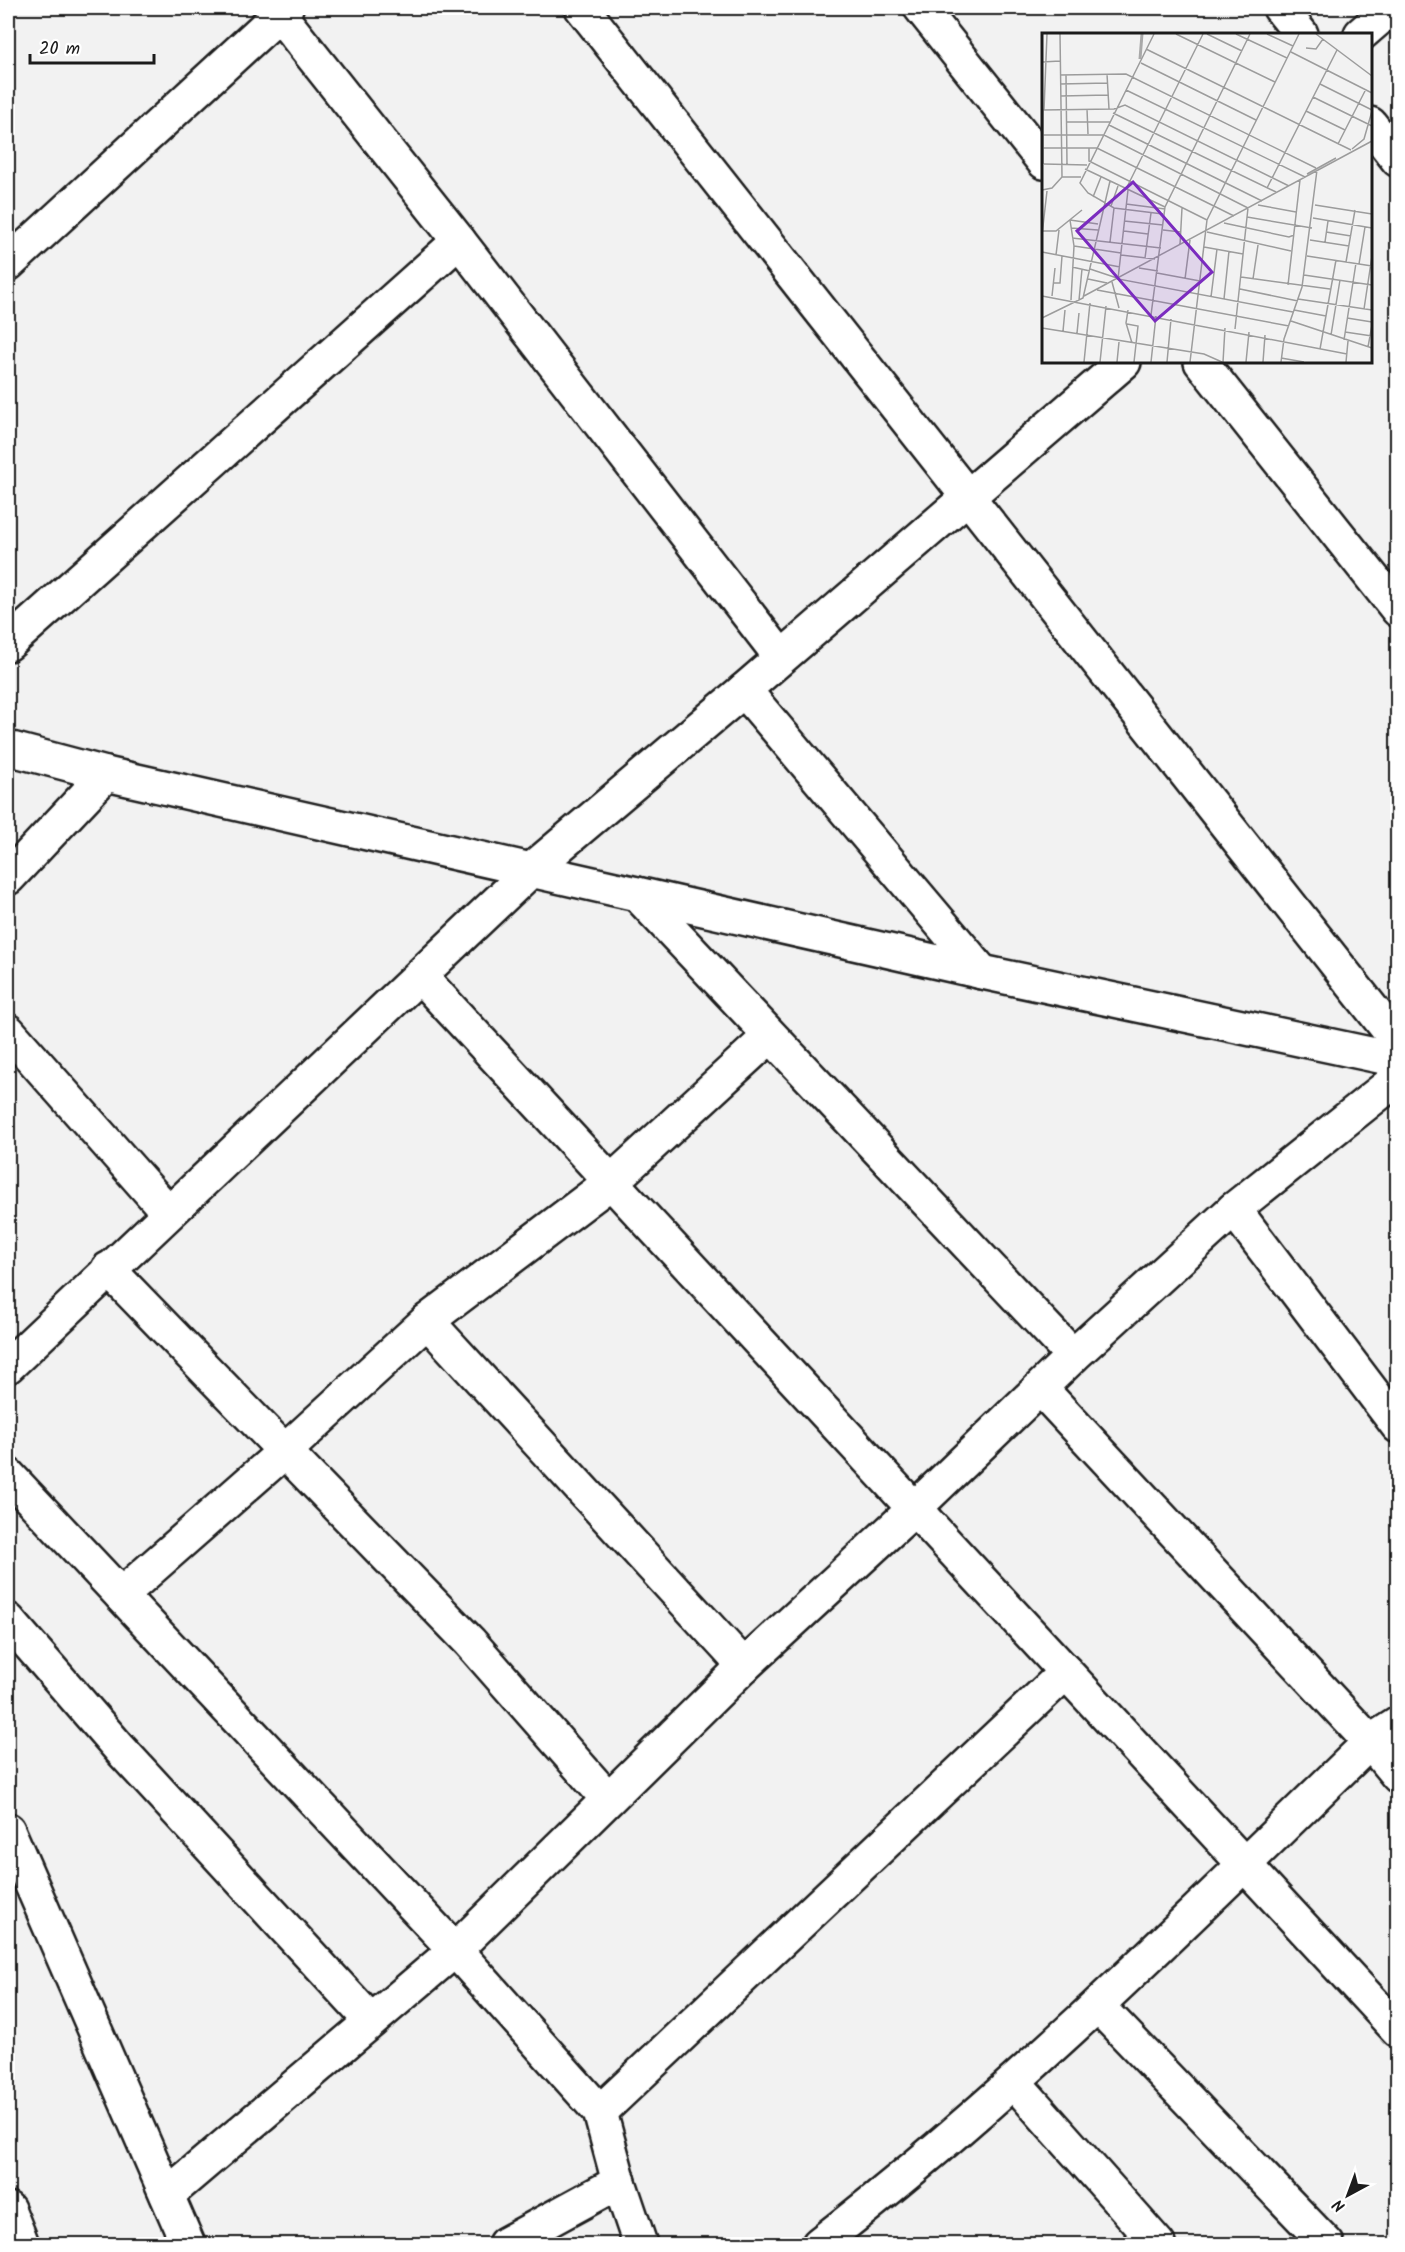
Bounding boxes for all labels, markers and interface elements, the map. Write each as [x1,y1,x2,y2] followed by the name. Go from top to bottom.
[30,27,154,65] scale bar
[1042,33,1372,363] inset map
[39,35,80,64] text: 20 m
[1318,2165,1378,2225] north arrow
[1327,2192,1351,2218] text: N

